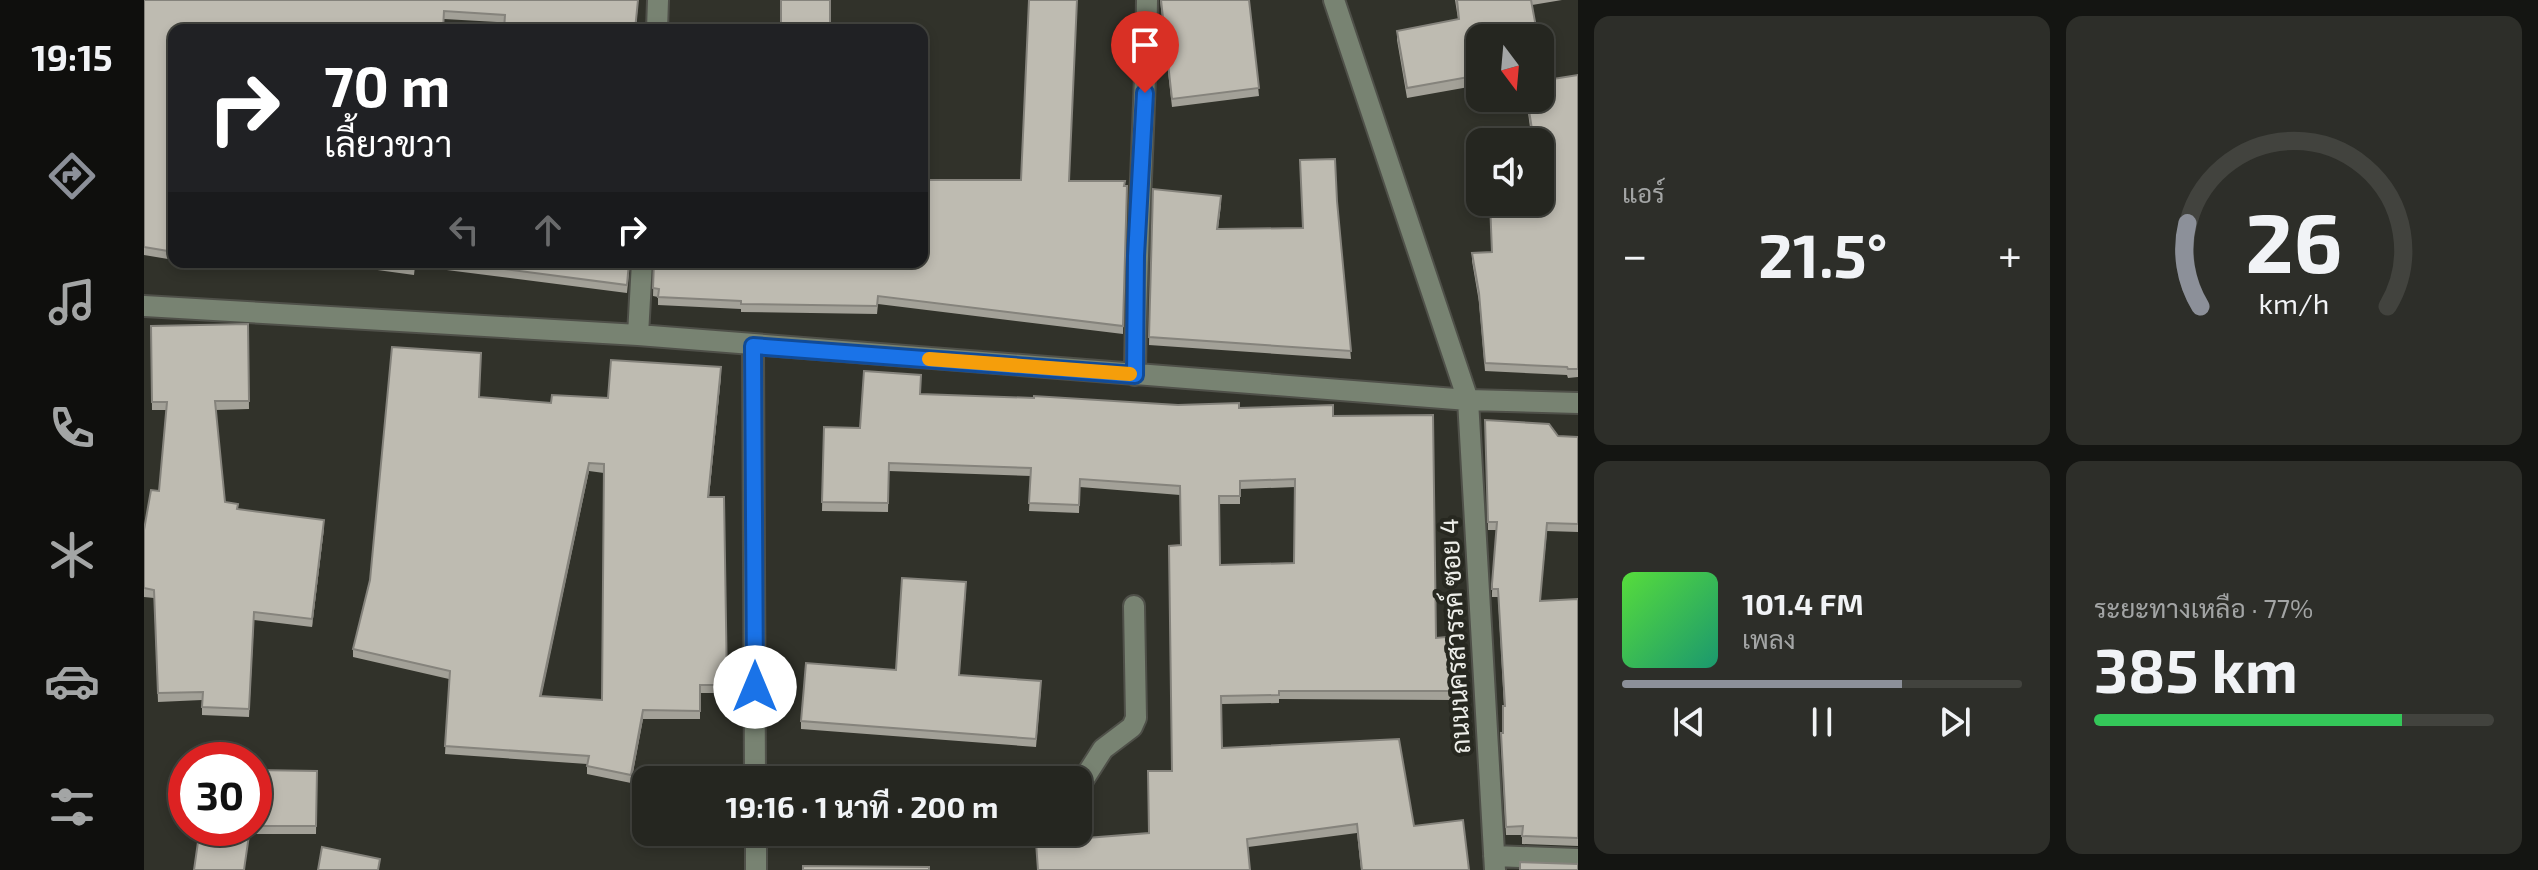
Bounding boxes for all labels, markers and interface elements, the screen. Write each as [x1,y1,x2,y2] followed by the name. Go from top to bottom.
[1111,11,1179,93] pin
[1123,23,1167,67] icon: arrive
[1466,24,1554,112] north arrow
[1466,24,1554,216] map controls
[31,35,113,78] text: 19:15
[324,51,450,118] text: 70 m
[192,56,296,160] icon: right
[324,121,452,164] text: เลี้ยวขวา
[1466,128,1554,216] button: sound
[44,148,100,204] icon: directions
[1622,177,1665,208] text: แอร์
[2245,189,2343,289] text: 26
[442,208,486,252] icon: left
[526,208,570,252] icon: ahead
[610,208,654,252] icon: right
[1758,218,1887,290] text: 21.5°
[1622,227,1648,280] text: −
[1998,227,2022,280] text: +
[44,274,100,330] icon: music
[2259,285,2329,320] text: km/h
[44,400,100,456] icon: phone
[1432,517,1475,755] street label: ถนนนครสวรรค์ ซอย 4
[44,527,100,583] icon: climate
[1742,585,1864,621] text: 101.4 FM
[2094,592,2313,623] text: ระยะทางเหลือ · 77%
[1742,623,1796,654] text: เพลง
[2094,633,2298,705] text: 385 km
[713,645,797,729] position arrow
[44,653,100,709] icon: car
[1667,700,1711,744] icon: previous
[1800,700,1844,744] icon: pause
[1933,700,1977,744] icon: next
[168,742,272,846] speed limit sign: 30
[44,779,100,835] icon: filters
[726,788,998,824] text: 19:16 · 1 นาที · 200 m

